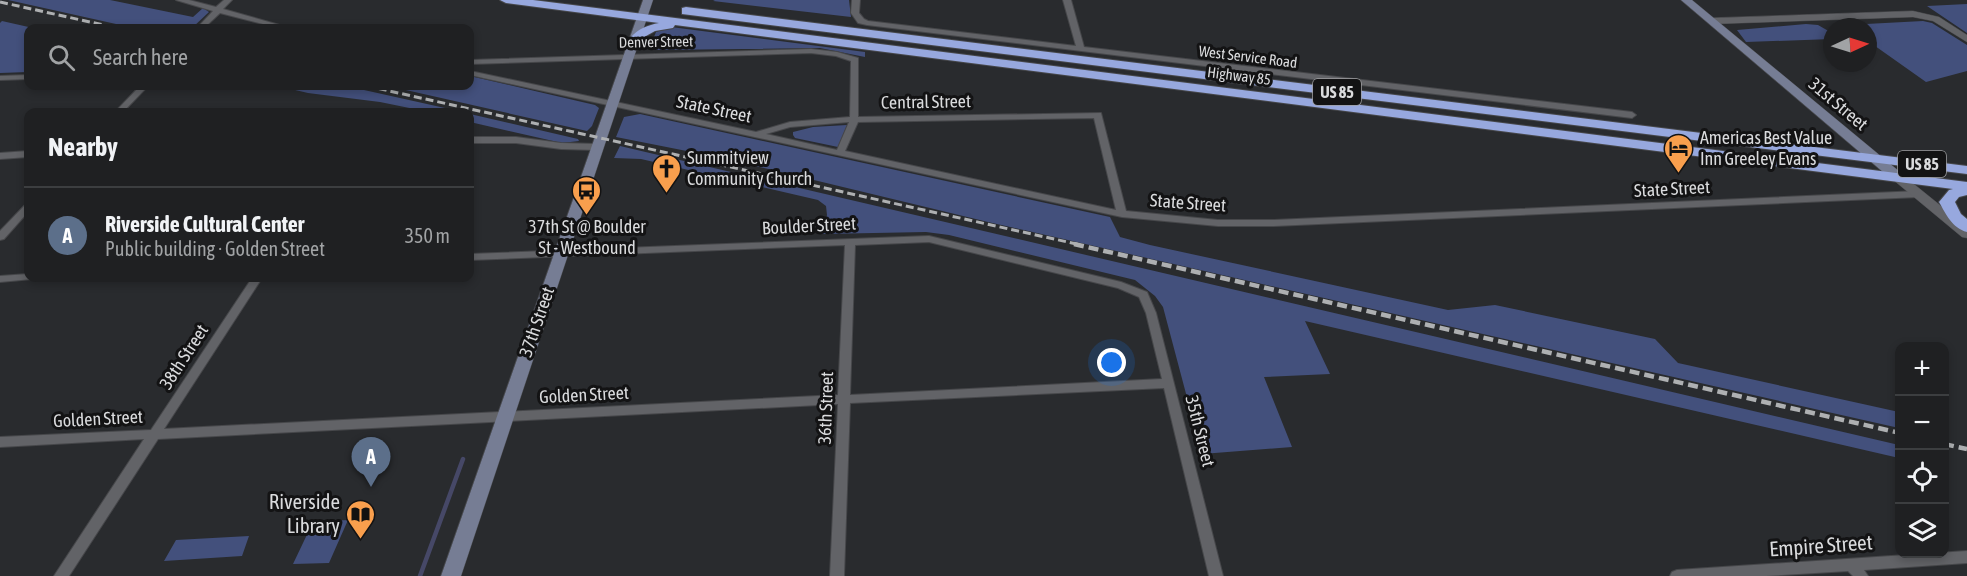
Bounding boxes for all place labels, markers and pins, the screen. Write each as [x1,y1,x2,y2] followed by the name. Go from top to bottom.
[1700,127,1832,169] place label: Americas Best Value Inn Greeley Evans
[1663,132,1695,174] hotel icon: Americas Best Value Inn Greeley Evans
[687,147,812,189] place label: Summitview Community Church
[650,152,682,194] church icon: Summitview Community Church
[571,174,603,216] bus stop icon: 37th St @ Boulder St - Westbound
[528,216,646,258] place label: 37th St @ Boulder St - Westbound
[352,438,391,487] pin: A
[269,489,340,537] place label: Riverside Library
[345,498,377,540] library icon: Riverside Library

